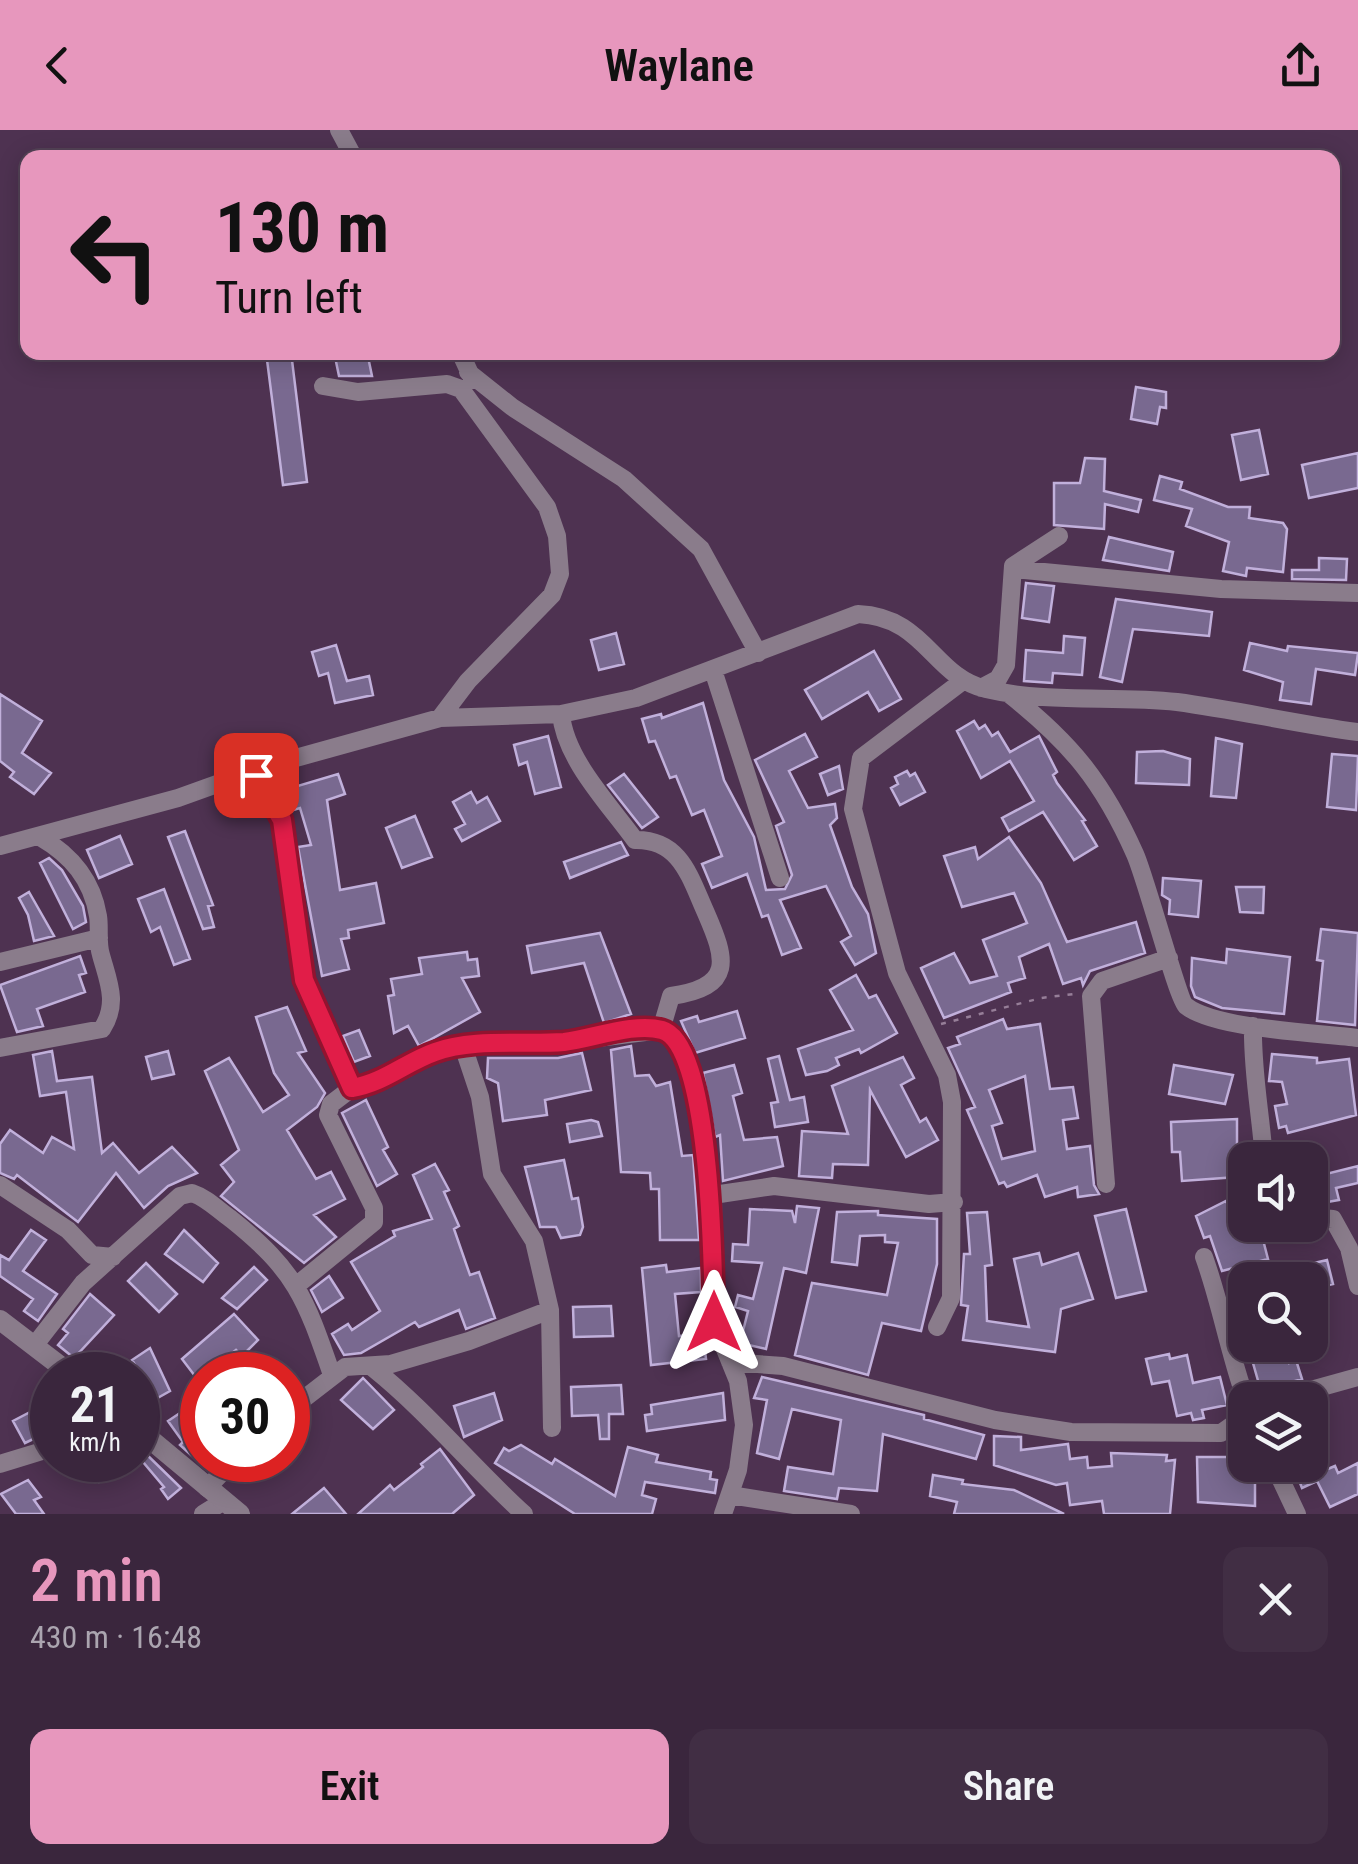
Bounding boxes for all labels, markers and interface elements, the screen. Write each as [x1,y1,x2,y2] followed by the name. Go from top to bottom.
[30,38,85,93] icon: back
[1273,38,1328,93] icon: share
[604,39,754,92] text: Waylane
[215,187,389,269] text: 130 m
[50,190,180,320] icon: left
[215,271,363,324] text: Turn left
[214,733,299,818] pin
[229,748,284,803] icon: arrive
[1228,1142,1328,1482] map controls
[1228,1142,1328,1242] button: sound
[1228,1262,1328,1362] button: search
[662,1270,766,1374] position arrow
[180,1352,310,1482] speed limit sign: 30
[70,1376,120,1434] text: 21
[1228,1382,1328,1482] button: layers
[69,1428,121,1457] text: km/h
[30,1545,163,1616] text: 2 min
[1223,1547,1328,1652] button: close
[30,1618,202,1656] text: 430 m · 16:48
[30,1729,669,1844] button: Exit
[689,1729,1328,1844] button: Share

